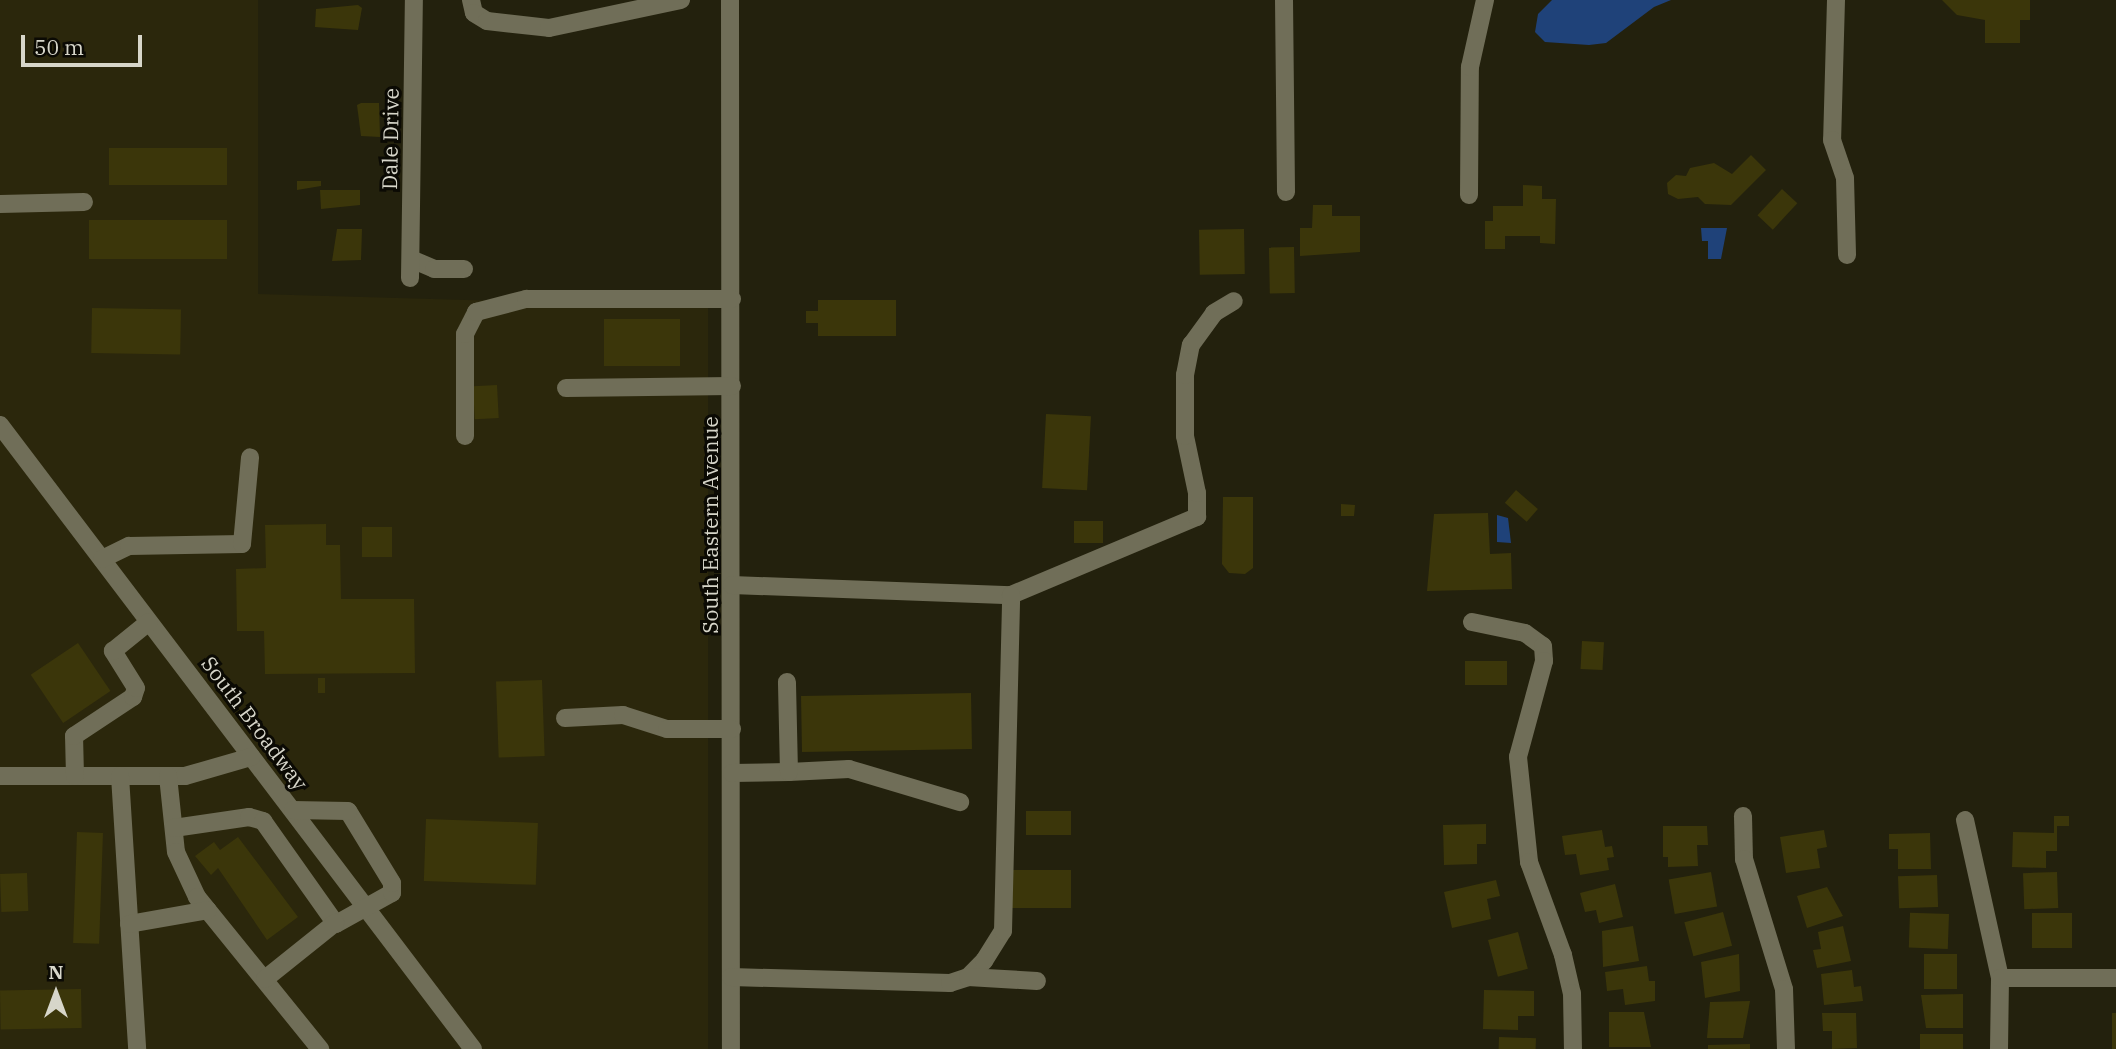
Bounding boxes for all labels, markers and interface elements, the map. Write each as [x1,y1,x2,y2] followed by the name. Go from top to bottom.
[24,21,145,65] scale bar
[34,33,84,61] text: 50 m
[377,88,403,190] street label: Dale Drive
[697,416,723,634] street label: South Eastern Avenue
[197,651,313,795] street label: South Broadway
[21,958,91,1028] north arrow
[48,960,64,984] text: N

